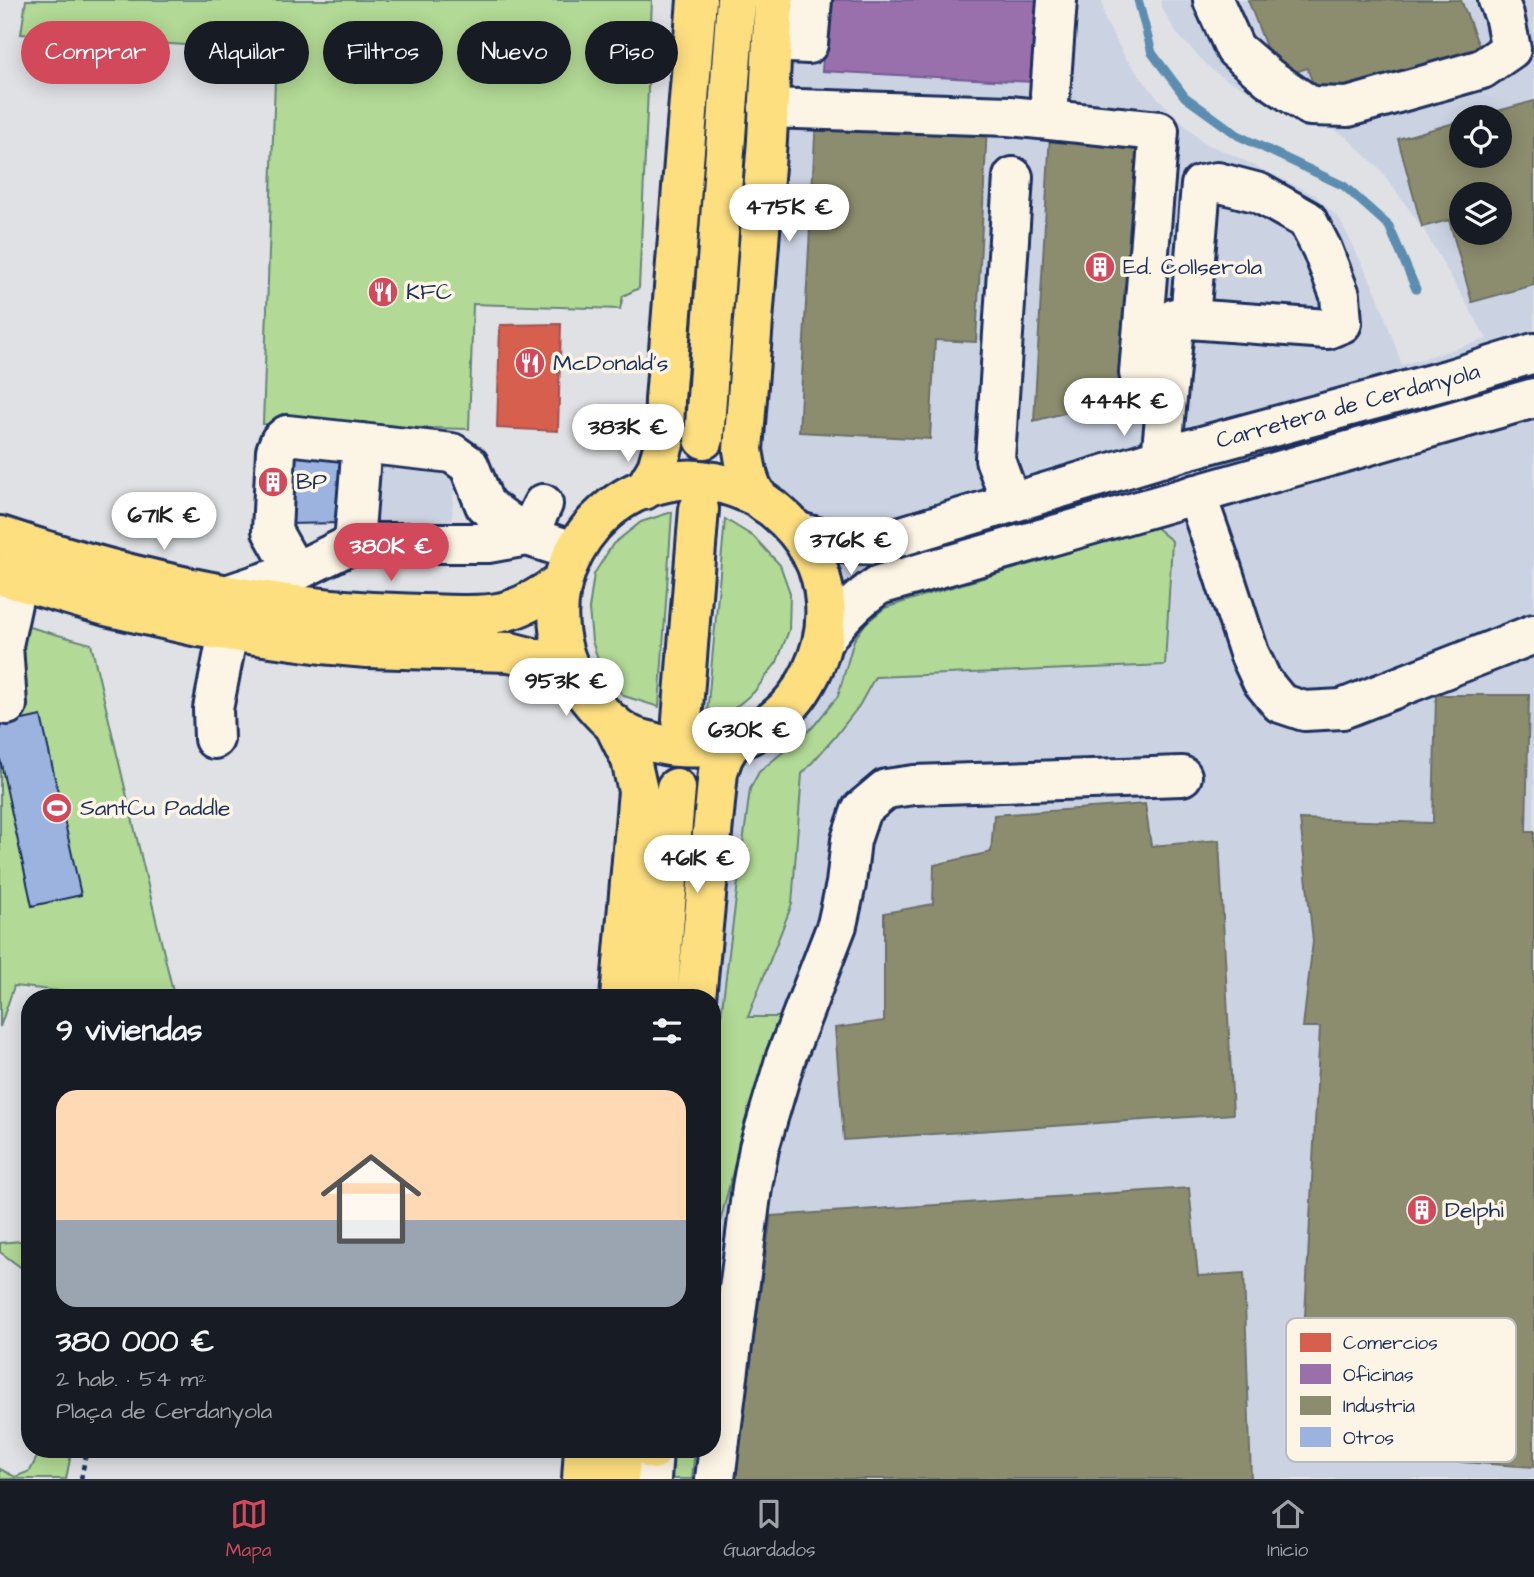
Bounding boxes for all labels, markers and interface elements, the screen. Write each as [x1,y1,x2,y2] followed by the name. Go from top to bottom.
[21,21,170,84] chip: Comprar
[184,21,309,84] chip: Alquilar
[323,21,443,84] chip: Filtros
[457,21,571,84] chip: Nuevo
[585,21,678,84] chip: Piso
[1449,105,1512,245] map controls
[1449,105,1512,168] button: locate
[1449,182,1512,245] button: layers
[732,184,846,244] pin: 475K €
[745,191,833,223] text: 475K €
[1083,250,1117,284] building icon: Ed. Collserola
[1123,251,1263,283] place label: Ed. Collserola
[366,275,400,309] restaurant icon: KFC
[406,276,452,308] place label: KFC
[513,346,547,380] restaurant icon: McDonald's
[553,347,668,379] place label: McDonald's
[1213,355,1484,458] street label: Carretera de Cerdanyola
[1067,378,1181,438] pin: 444K €
[1080,385,1168,417] text: 444K €
[571,405,685,464] pin: 383K €
[588,411,668,443] text: 383K €
[256,465,290,499] building icon: BP
[296,466,327,498] place label: BP
[107,492,221,552] pin: 671K €
[128,499,200,531] text: 671K €
[794,518,908,577] pin: 376K €
[334,524,448,583] pin: 380K €
[810,524,892,556] text: 376K €
[350,530,432,562] text: 380K €
[509,658,623,718] pin: 953K €
[525,665,607,697] text: 953K €
[692,708,806,767] pin: 630K €
[708,714,790,746] text: 630K €
[40,791,74,825] sports icon: SantCu Paddle
[80,792,230,824] place label: SantCu Paddle
[640,836,754,895] pin: 461K €
[660,842,734,874] text: 461K €
[56,1010,202,1052] text: 9 viviendas
[648,1012,686,1050] icon: filters
[308,1136,434,1262] icon: home
[1405,1193,1439,1227] building icon: Delphi
[1445,1194,1504,1226] place label: Delphi
[1286,1318,1516,1462] legend
[56,1321,214,1363] text: 380 000 €
[1343,1330,1438,1357] text: Comercios
[1343,1362,1414,1389] text: Oficinas
[56,1363,207,1395] text: 2 hab. · 54 m²
[1343,1393,1415,1420] text: Industria
[56,1395,272,1427] text: Plaça de Cerdanyola
[1343,1425,1394,1452] text: Otros
[226,1495,272,1564] tab: Mapa
[723,1495,816,1564] tab: Guardados
[1267,1495,1308,1564] tab: Inicio

